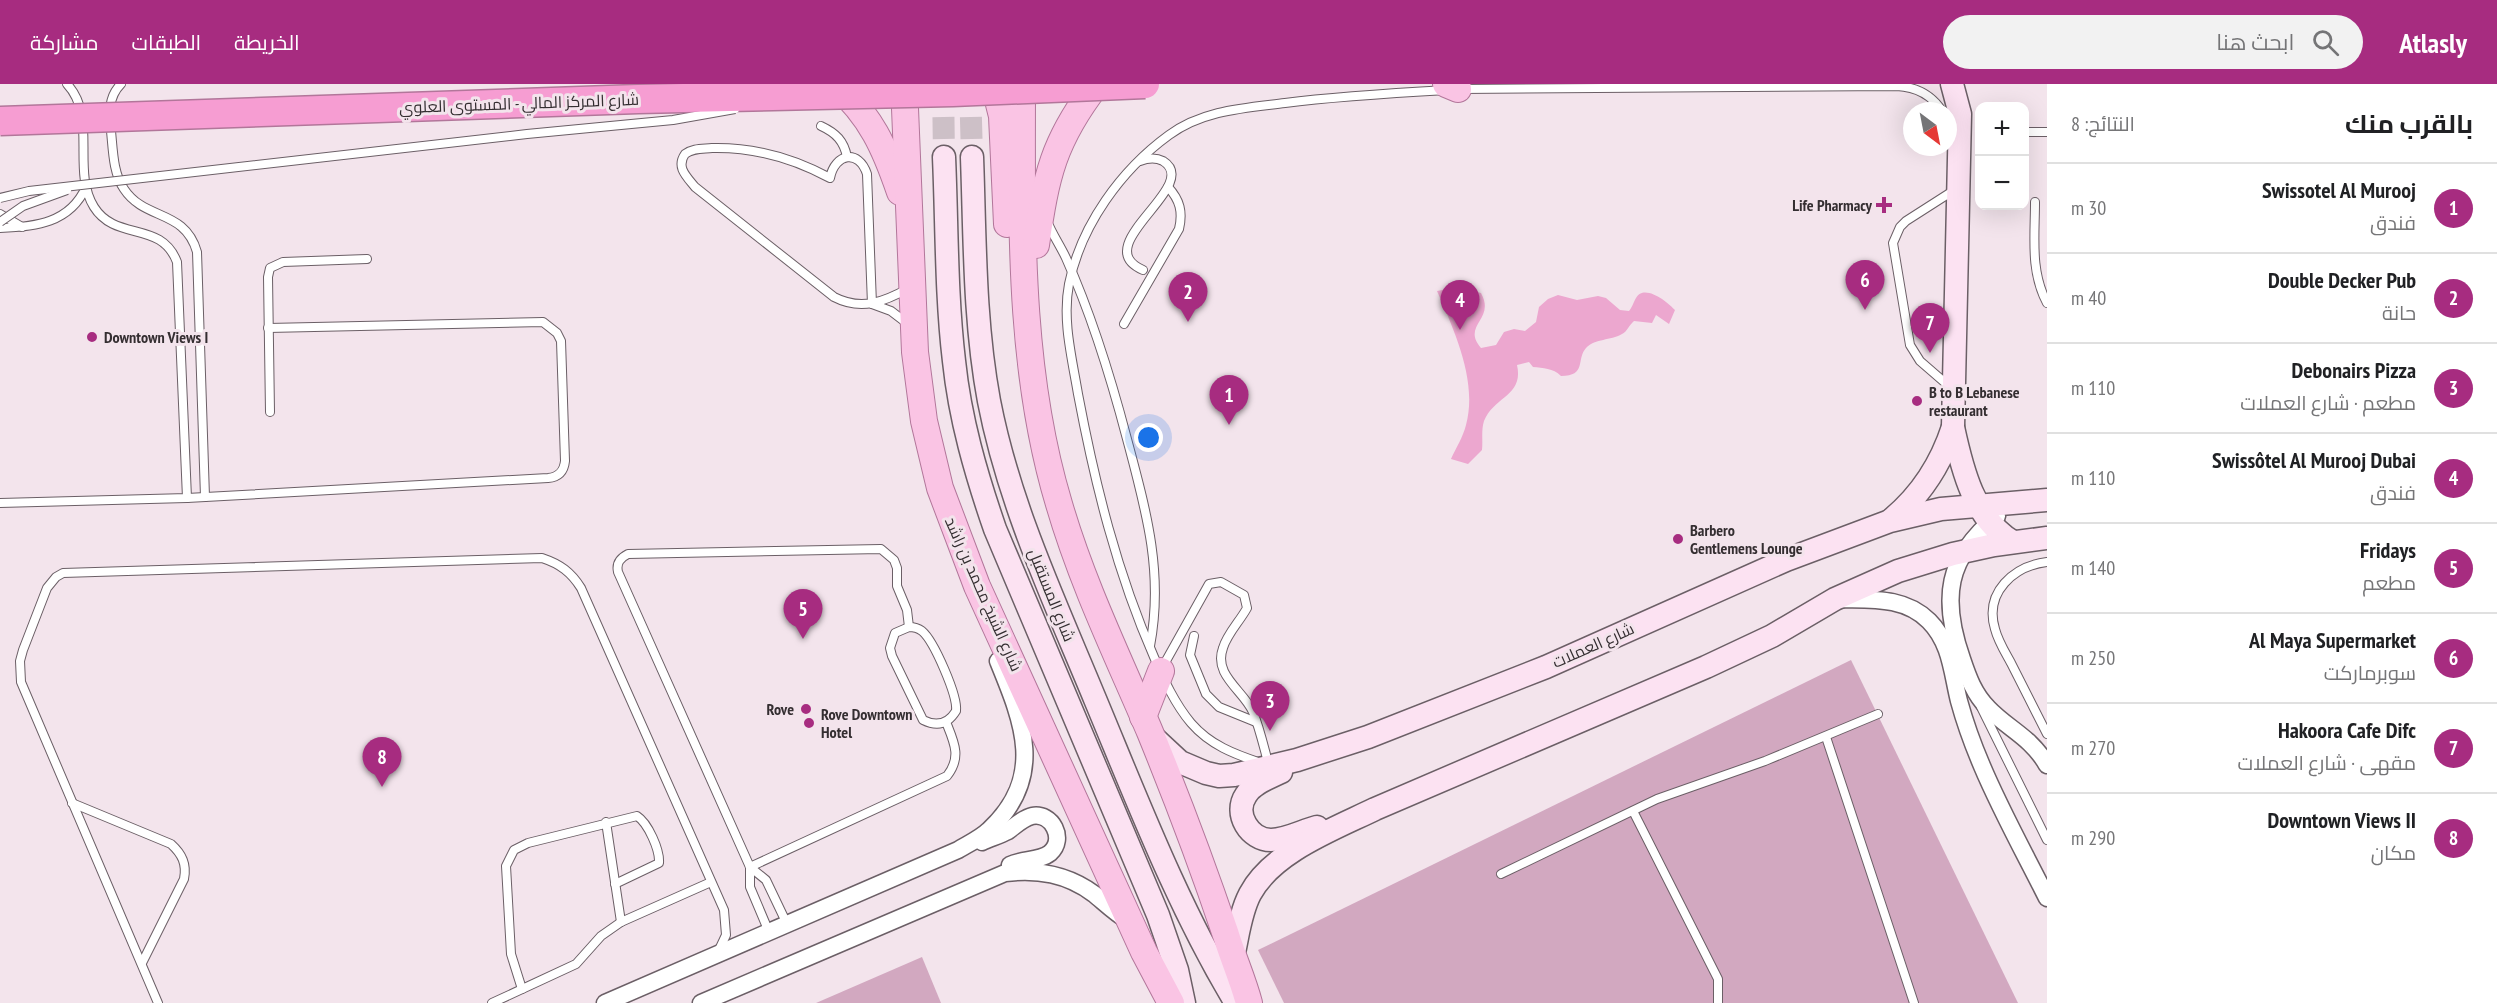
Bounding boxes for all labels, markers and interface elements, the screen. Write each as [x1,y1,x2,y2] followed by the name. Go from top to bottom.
[1943,15,2363,69] search box
[2399,24,2467,61] text: Atlasly
[2309,26,2342,59] icon: search
[2216,28,2294,56] text: ابحث هنا
[30,29,99,56] text: مشاركة
[132,29,201,56] text: الطبقات
[234,29,300,56] text: الخريطة
[399,89,639,121] street label: شارع المركز المالي - المستوى العلوي
[1903,102,1957,156] north arrow
[1975,102,2029,210] map controls
[1975,102,2029,156] button: +
[2345,107,2473,140] text: بالقرب منك
[2071,111,2135,137] text: النتائج: 8
[1975,156,2029,210] button: −
[2262,176,2416,204] text: Swissotel Al Murooj
[1792,195,1873,215] place label: Life Pharmacy
[2071,195,2106,221] text: 30 m
[2449,195,2458,221] text: 1
[1877,198,1891,212] marker: Life Pharmacy
[2370,210,2416,236] text: فندق
[1846,260,1884,310] pin: 6
[2268,266,2416,294] text: Double Decker Pub
[1168,272,1208,322] pin: 2
[1440,280,1480,330] pin: 4
[2071,285,2106,311] text: 40 m
[2449,285,2458,311] text: 2
[2382,300,2416,326] text: حانة
[1910,304,1950,353] pin: 7
[104,327,208,347] place label: Downtown Views I
[85,330,99,344] marker: Downtown Views I
[2291,356,2416,384] text: Debonairs Pizza
[2071,375,2115,401] text: 110 m
[2449,375,2458,401] text: 3
[1210,376,1248,425] pin: 1
[1929,382,2020,420] place label: B to B Lebanese restaurant
[2240,390,2416,416] text: مطعم · شارع العملات
[1910,394,1924,408] marker: B to B Lebanese restaurant
[1134,423,1163,452] your location
[2212,446,2416,474] text: Swissôtel Al Murooj Dubai
[2071,465,2115,491] text: 110 m
[2449,465,2458,491] text: 4
[2370,480,2416,506] text: فندق
[939,514,1027,675] street label: شارع الشيخ محمد بن راشد
[1690,520,1803,558] place label: Barbero Gentlemens Lounge
[1671,532,1685,546] marker: Barbero Gentlemens Lounge
[2360,536,2416,564] text: Fridays
[1022,546,1080,645] street label: شارع المستقبل
[2071,555,2115,581] text: 140 m
[2449,555,2458,581] text: 5
[2362,570,2416,596] text: مطعم
[784,590,822,639] pin: 5
[1549,618,1638,674] street label: شارع العملات
[2249,626,2416,654] text: Al Maya Supermarket
[2071,645,2115,671] text: 250 m
[2449,645,2458,671] text: 6
[2324,660,2416,686] text: سوبرماركت
[1250,682,1290,731] pin: 3
[766,699,794,719] place label: Rove
[799,702,813,716] marker: Rove
[821,704,912,742] place label: Rove Downtown Hotel
[802,716,816,730] marker: Rove Downtown Hotel
[2278,716,2416,744] text: Hakoora Cafe Difc
[2071,735,2115,761] text: 270 m
[2449,735,2458,761] text: 7
[362,738,401,787] pin: 8
[2237,750,2416,776] text: مقهى · شارع العملات
[2267,806,2416,834] text: Downtown Views II
[2071,825,2115,851] text: 290 m
[2449,825,2458,851] text: 8
[2371,840,2416,866] text: مكان

